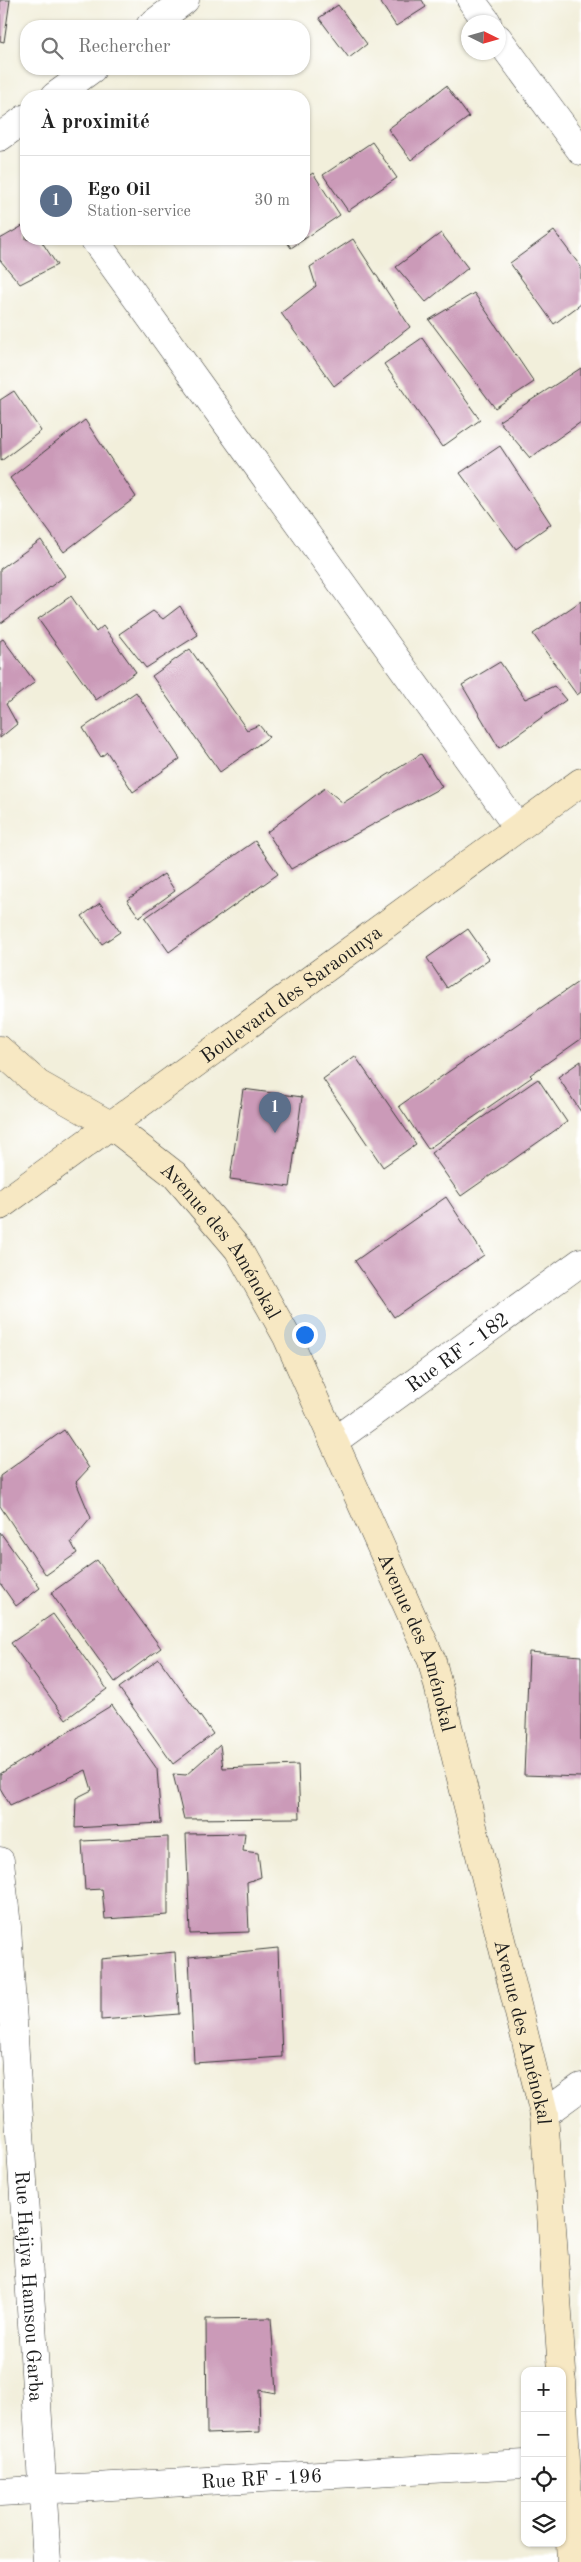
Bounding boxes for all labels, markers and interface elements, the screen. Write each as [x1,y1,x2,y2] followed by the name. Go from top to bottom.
[461,15,506,60] north arrow
[20,20,310,75] search box
[38,34,66,62] icon: search
[78,38,171,57] text: Rechercher
[40,112,150,133] text: À proximité
[87,181,151,200] text: Ego Oil
[51,193,61,209] text: 1
[254,193,290,209] text: 30 m
[87,204,191,220] text: Station-service
[198,923,386,1068] street label: Boulevard des Saraounya
[259,1092,291,1133] pin: 1
[156,1160,283,1323] street label: Avenue des Aménokal
[403,1310,513,1397] street label: Rue RF - 182
[292,1322,318,1348] your location
[373,1550,457,1734] street label: Avenue des Aménokal
[489,1938,553,2125] street label: Avenue des Aménokal
[10,2170,45,2402] street label: Rue Hajiya Hamsou Garba
[521,2367,566,2547] map controls
[521,2367,566,2412] button: +
[521,2412,566,2457] button: −
[521,2457,566,2502] button: locate
[201,2467,323,2493] street label: Rue RF - 196
[521,2502,566,2547] button: layers

